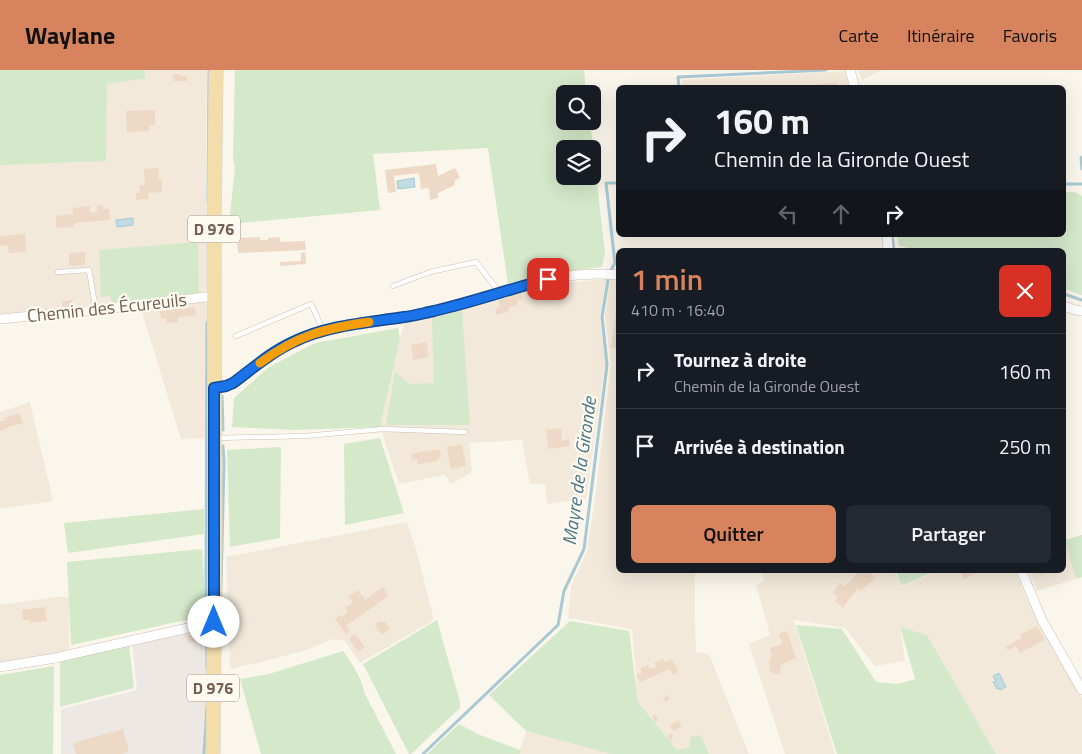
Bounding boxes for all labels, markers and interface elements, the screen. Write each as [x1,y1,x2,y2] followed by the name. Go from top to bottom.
[25,17,115,53] text: Waylane
[838,22,879,49] text: Carte
[907,22,975,49] text: Itinéraire
[1003,22,1057,49] text: Favoris
[556,85,601,185] map controls
[556,85,601,130] button: search
[714,94,810,148] text: 160 m
[631,105,696,170] icon: right
[556,140,601,185] button: layers
[714,142,969,176] text: Chemin de la Gironde Ouest
[774,200,802,228] icon: left
[827,200,855,228] icon: ahead
[880,200,908,228] icon: right
[188,216,240,242] road number: D 976
[631,256,703,302] text: 1 min
[527,258,569,300] pin
[534,265,562,293] icon: arrive
[999,265,1051,317] button: close
[26,286,188,329] street label: Chemin des Écureuils
[631,298,725,322] text: 410 m · 16:40
[674,345,806,374] text: Tournez à droite
[631,357,659,385] icon: right
[999,357,1051,386] text: 160 m
[674,374,860,398] text: Chemin de la Gironde Ouest
[554,394,603,547] water label: Mayre de la Gironde
[631,432,659,460] icon: arrive
[674,432,845,461] text: Arrivée à destination
[999,432,1051,461] text: 250 m
[631,505,836,563] button: Quitter
[846,505,1051,563] button: Partager
[187,595,239,647] position arrow
[187,674,239,702] road number: D 976

